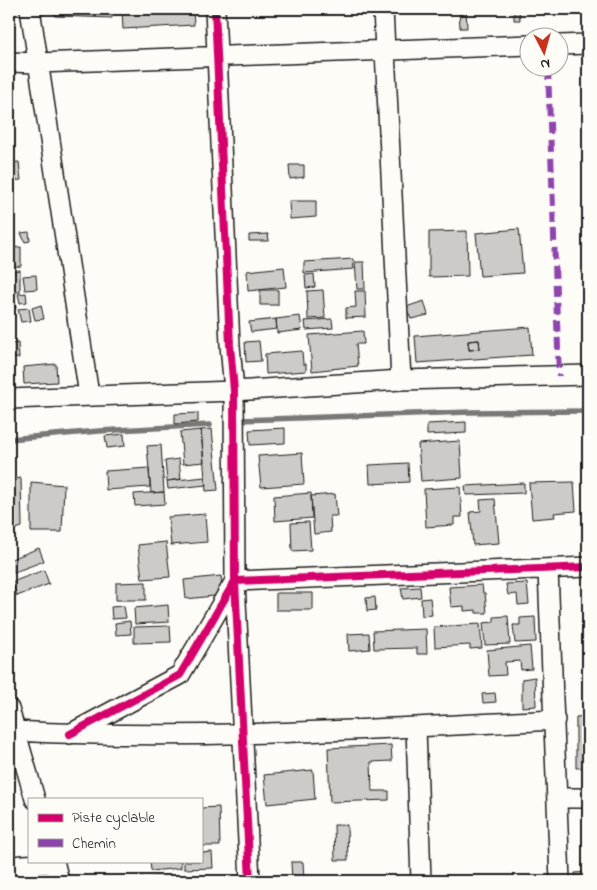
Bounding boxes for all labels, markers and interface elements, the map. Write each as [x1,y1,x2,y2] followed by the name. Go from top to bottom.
[520,28,570,78] north arrow
[539,53,551,74] text: N
[28,798,202,862] legend
[72,807,155,830] text: Piste cyclable
[72,833,116,855] text: Chemin

